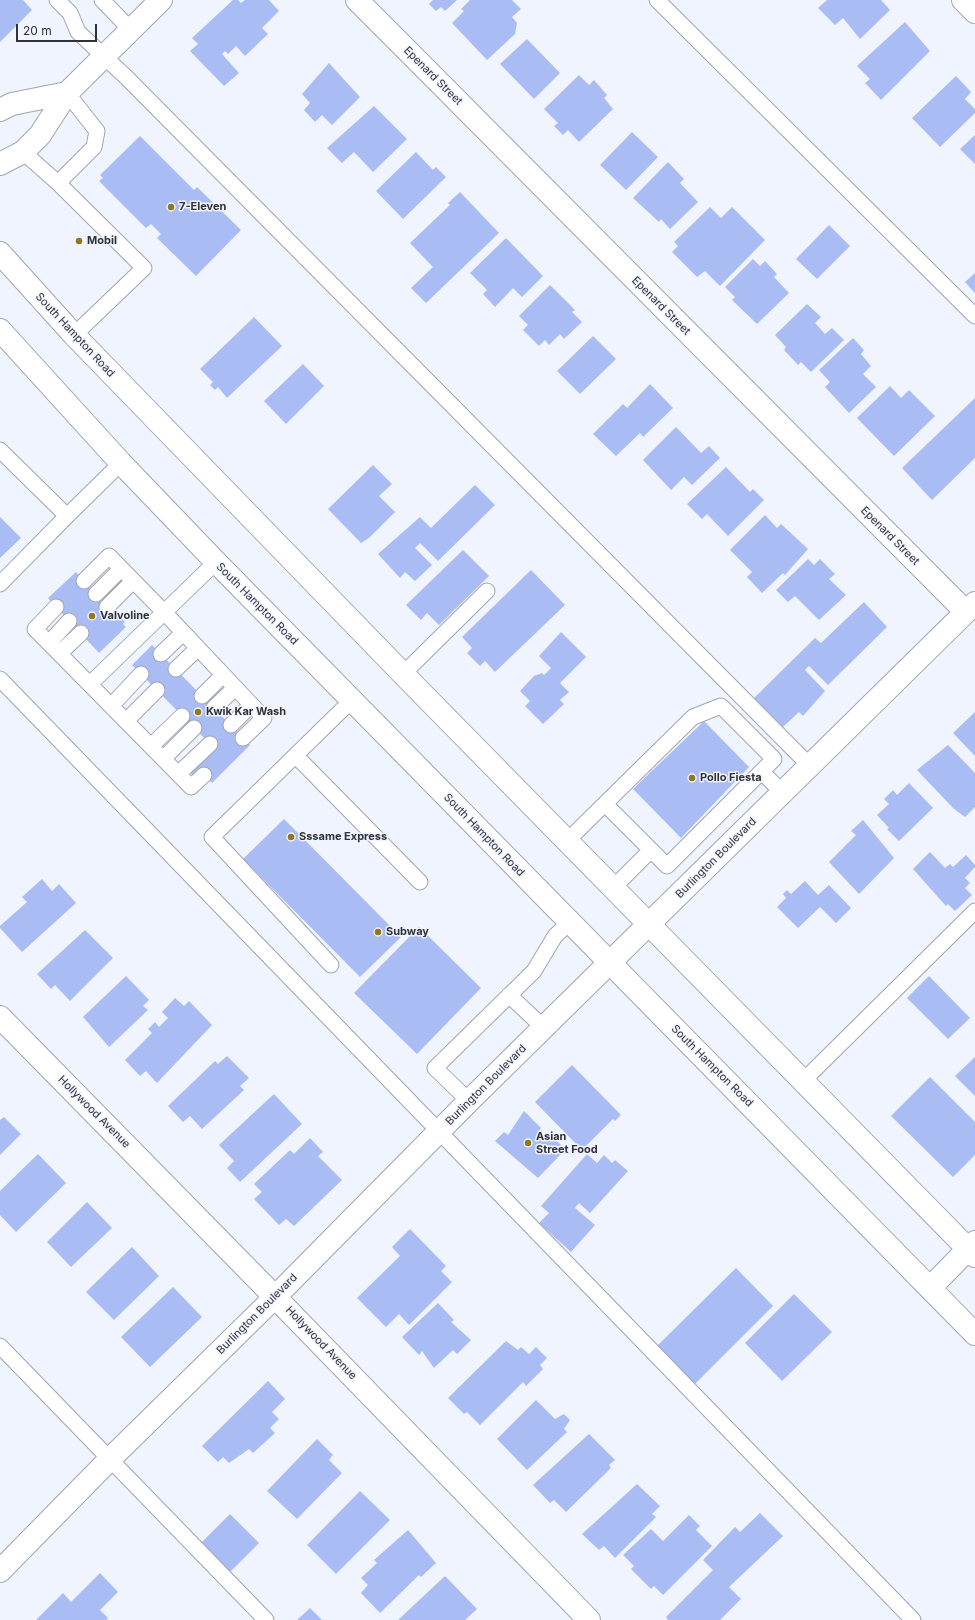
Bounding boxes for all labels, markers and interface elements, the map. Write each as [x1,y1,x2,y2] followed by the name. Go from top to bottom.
[18,16,99,42] scale bar
[23,23,52,38] text: 20 m
[401,44,465,108] street label: Epenard Street
[179,200,226,214] place label: 7-Eleven
[166,202,176,212] marker: 7-Eleven
[87,234,117,248] place label: Mobil
[74,236,84,246] marker: Mobil
[629,274,693,338] street label: Epenard Street
[33,290,117,380] street label: South Hampton Road
[858,504,922,568] street label: Epenard Street
[213,560,301,648] street label: South Hampton Road
[100,609,150,623] place label: Valvoline
[87,611,97,621] marker: Valvoline
[206,705,286,719] place label: Kwik Kar Wash
[193,707,203,717] marker: Kwik Kar Wash
[700,771,762,785] place label: Pollo Fiesta
[687,773,697,783] marker: Pollo Fiesta
[441,791,527,879] street label: South Hampton Road
[673,815,759,901] street label: Burlington Boulevard
[299,830,387,844] place label: Sssame Express
[286,832,296,842] marker: Sssame Express
[386,925,429,939] place label: Subway
[373,927,383,937] marker: Subway
[668,1022,756,1110] street label: South Hampton Road
[443,1042,529,1128] street label: Burlington Boulevard
[55,1073,133,1151] street label: Hollywood Avenue
[536,1130,598,1156] place label: Asian Street Food
[523,1138,533,1148] marker: Asian Street Food
[214,1271,300,1357] street label: Burlington Boulevard
[283,1304,359,1382] street label: Hollywood Avenue

